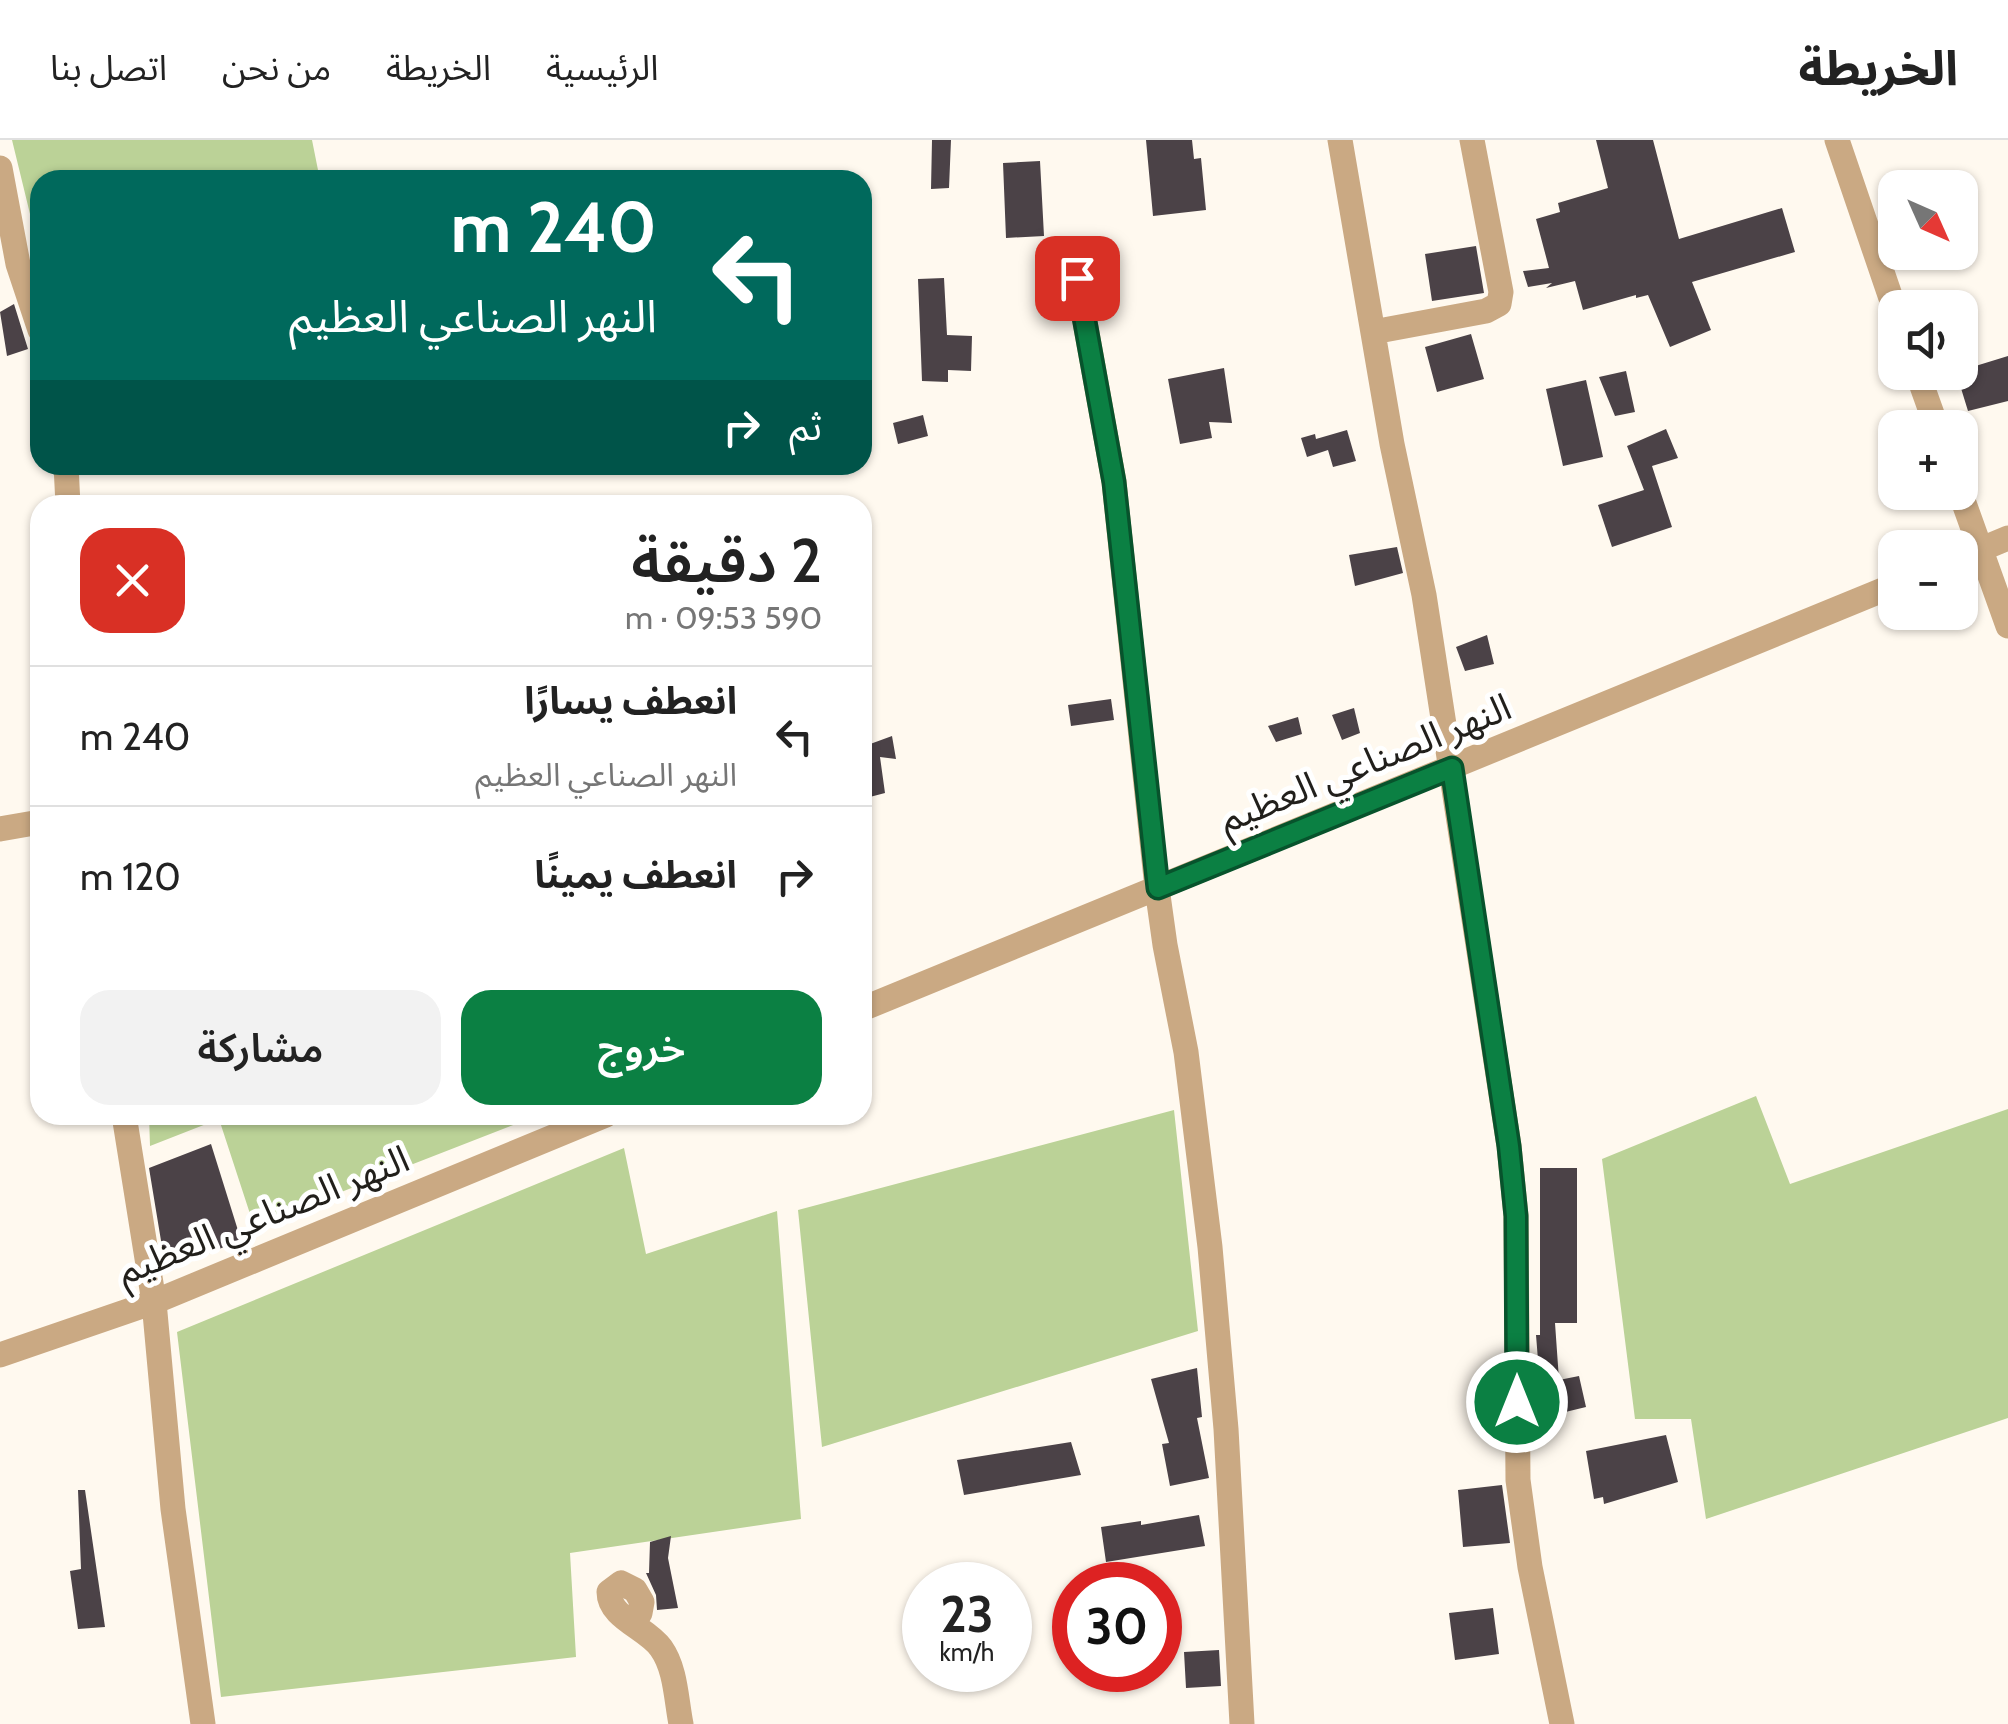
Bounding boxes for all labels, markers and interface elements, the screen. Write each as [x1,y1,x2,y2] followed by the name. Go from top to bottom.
[1799,39,1958,97] text: الخريطة
[50,46,167,89] text: اتصل بنا
[222,46,331,89] text: من نحن
[386,46,491,89] text: الخريطة
[546,46,659,89] text: الرئيسية
[1878,170,1978,270] north arrow
[1878,170,1978,630] map controls
[450,184,657,270] text: 240 m
[692,210,822,340] icon: left
[1035,236,1120,321] pin
[1050,251,1105,306] icon: arrive
[289,289,657,343] text: النهر الصناعي العظيم
[1878,290,1978,390] button: sound
[714,400,769,455] icon: right
[789,403,822,450] text: ثم
[1878,410,1978,510] button: +
[631,524,822,597] text: 2 دقيقة
[80,528,185,633] button: close
[1878,530,1978,630] button: −
[625,598,822,637] text: 590 m · 09:53
[524,677,737,724] text: انعطف يسارًا
[1212,683,1520,848] street label: النهر الصناعي العظيم
[767,709,822,764] icon: left
[80,713,190,760] text: 240 m
[475,755,737,794] text: النهر الصناعي العظيم
[767,849,822,904] icon: right
[534,851,737,898] text: انعطف يمينًا
[80,853,181,900] text: 120 m
[80,990,441,1105] button: مشاركة
[461,990,822,1105] button: خروج
[110,1135,418,1300] street label: النهر الصناعي العظيم
[1465,1350,1569,1454] position arrow
[1052,1562,1182,1692] speed limit sign: 30
[940,1584,994,1645] text: 23
[940,1637,994,1667] text: km/h

